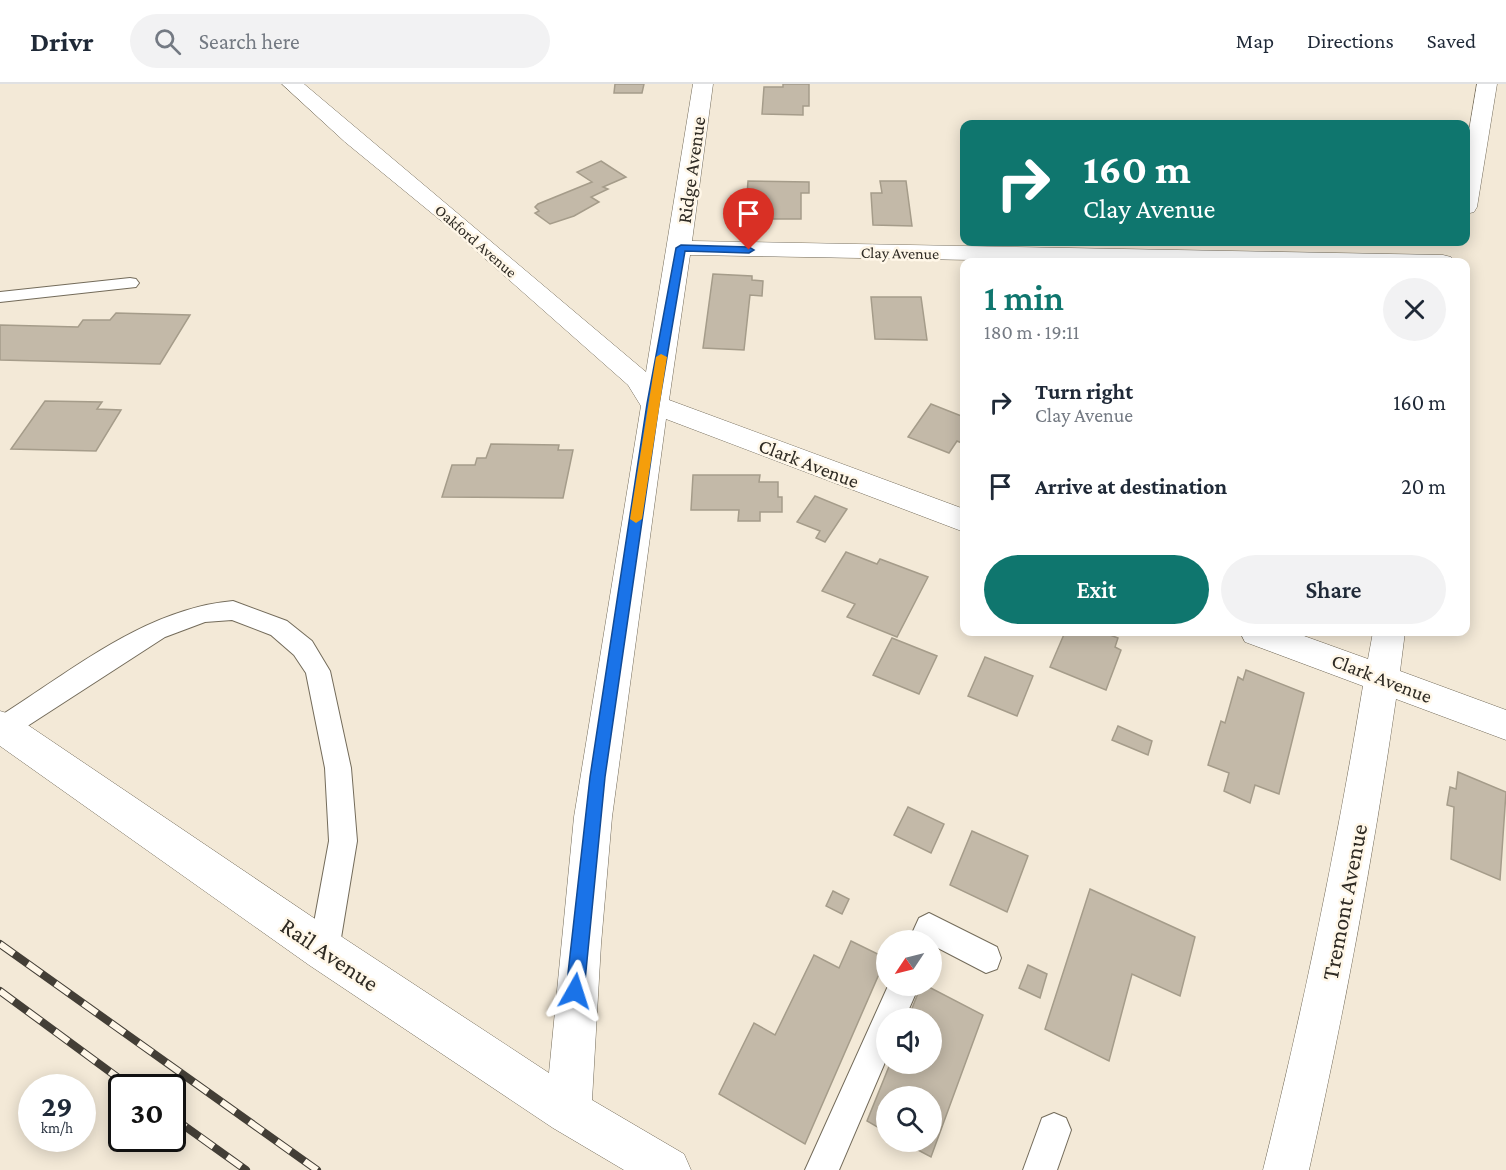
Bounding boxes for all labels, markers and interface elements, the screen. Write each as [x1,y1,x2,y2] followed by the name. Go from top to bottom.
[130,14,550,68] search box
[151,25,184,58] icon: search
[30,26,94,57] text: Drivr
[199,29,300,54] text: Search here
[1236,29,1274,53] text: Map
[1307,29,1394,53] text: Directions
[1427,29,1476,53] text: Saved
[673,115,710,225] street label: Ridge Avenue
[984,144,1062,222] icon: right
[1083,145,1191,192] text: 160 m
[723,188,774,250] pin
[1083,194,1215,224] text: Clay Avenue
[732,197,765,230] icon: arrive
[432,201,520,281] street label: Oakford Avenue
[861,244,939,263] street label: Clay Avenue
[984,278,1064,318] text: 1 min
[1383,278,1446,341] button: close
[984,321,1080,343] text: 180 m · 19:11
[1035,379,1133,404] text: Turn right
[984,386,1017,419] icon: right
[1393,390,1446,415] text: 160 m
[1035,404,1133,426] text: Clay Avenue
[756,434,862,492] street label: Clark Avenue
[984,470,1017,503] icon: arrive
[1035,474,1227,499] text: Arrive at destination
[1401,474,1446,499] text: 20 m
[984,555,1209,624] button: Exit
[1221,555,1446,624] button: Share
[1329,649,1435,707] street label: Clark Avenue
[1316,821,1372,983] street label: Tremont Avenue
[276,911,384,997] street label: Rail Avenue
[876,930,942,996] north arrow
[876,930,942,1152] map controls
[543,959,607,1023] position arrow
[876,1008,942,1074] button: sound
[108,1074,186,1152] speed limit sign: 30
[876,1086,942,1152] button: search
[41,1089,73,1122] text: 29
[41,1120,73,1136] text: km/h

